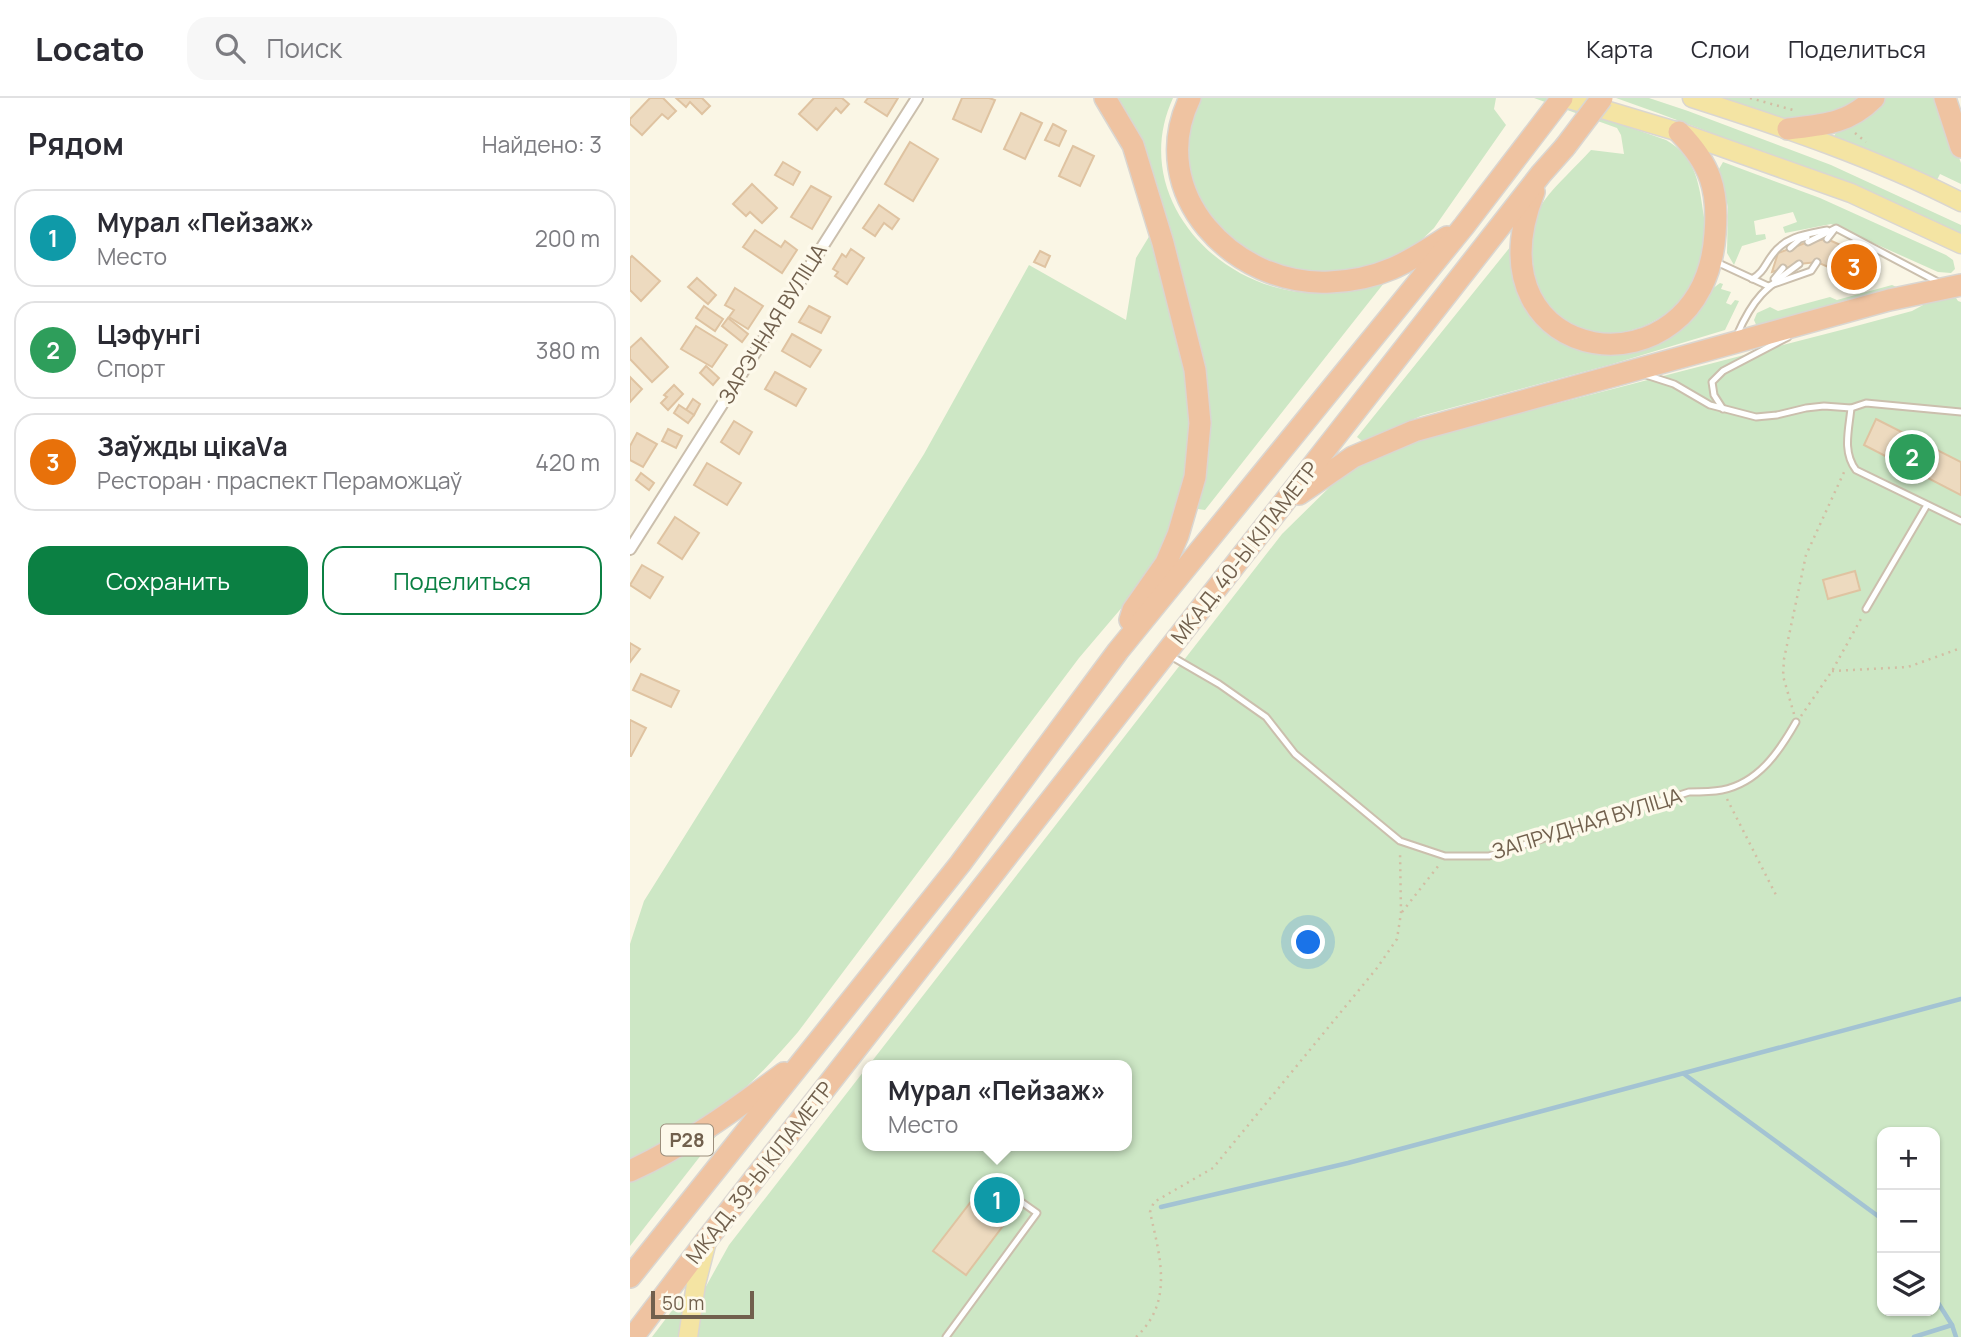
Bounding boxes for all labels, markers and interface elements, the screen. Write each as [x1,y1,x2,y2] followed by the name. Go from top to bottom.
[187,17,677,80] search box
[35,26,145,71] text: Locato
[211,29,249,67] icon: search
[267,30,342,66] text: Поиск
[1586,32,1653,65] text: Карта
[1691,32,1750,65] text: Слои
[1788,32,1926,65] text: Поделиться
[28,123,124,164] text: Рядом
[482,128,602,160] text: Найдено: 3
[97,204,315,240] text: Мурал «Пейзаж»
[48,222,58,254] text: 1
[535,222,600,254] text: 200 m
[712,238,833,409] street label: ЗАРЭЧНАЯ ВУЛІЦА
[97,240,167,272] text: Место
[1831,241,1877,293] pin: 3
[97,316,201,352] text: Цэфунгі
[46,334,60,366] text: 2
[536,334,600,366] text: 380 m
[97,352,165,384] text: Спорт
[97,428,288,464] text: Заўжды цікаVа
[1889,431,1935,483] pin: 2
[46,446,60,478] text: 3
[535,446,600,478] text: 420 m
[1164,455,1325,649] street label: МКАД, 40-Ы КІЛАМЕТР
[97,464,462,496] text: Ресторан · праспект Пераможцаў
[28,546,308,615] button: Сохранить
[322,546,602,615] button: Поделиться
[1488,781,1685,865] street label: ЗАПРУДНАЯ ВУЛІЦА
[1291,925,1325,959] your location
[862,1060,1132,1151] popup
[888,1072,1106,1108] text: Мурал «Пейзаж»
[679,1075,839,1269] street label: МКАД, 39-Ы КІЛАМЕТР
[888,1108,958,1140] text: Место
[661,1124,713,1156] road number: Р28
[1877,1127,1940,1316] map controls
[1877,1127,1940,1190] button: +
[974,1174,1020,1226] pin: 1
[1877,1190,1940,1253] button: −
[1877,1253,1940,1316] button: layers
[651,1288,754,1320] scale bar
[662,1290,704,1316] text: 50 m

